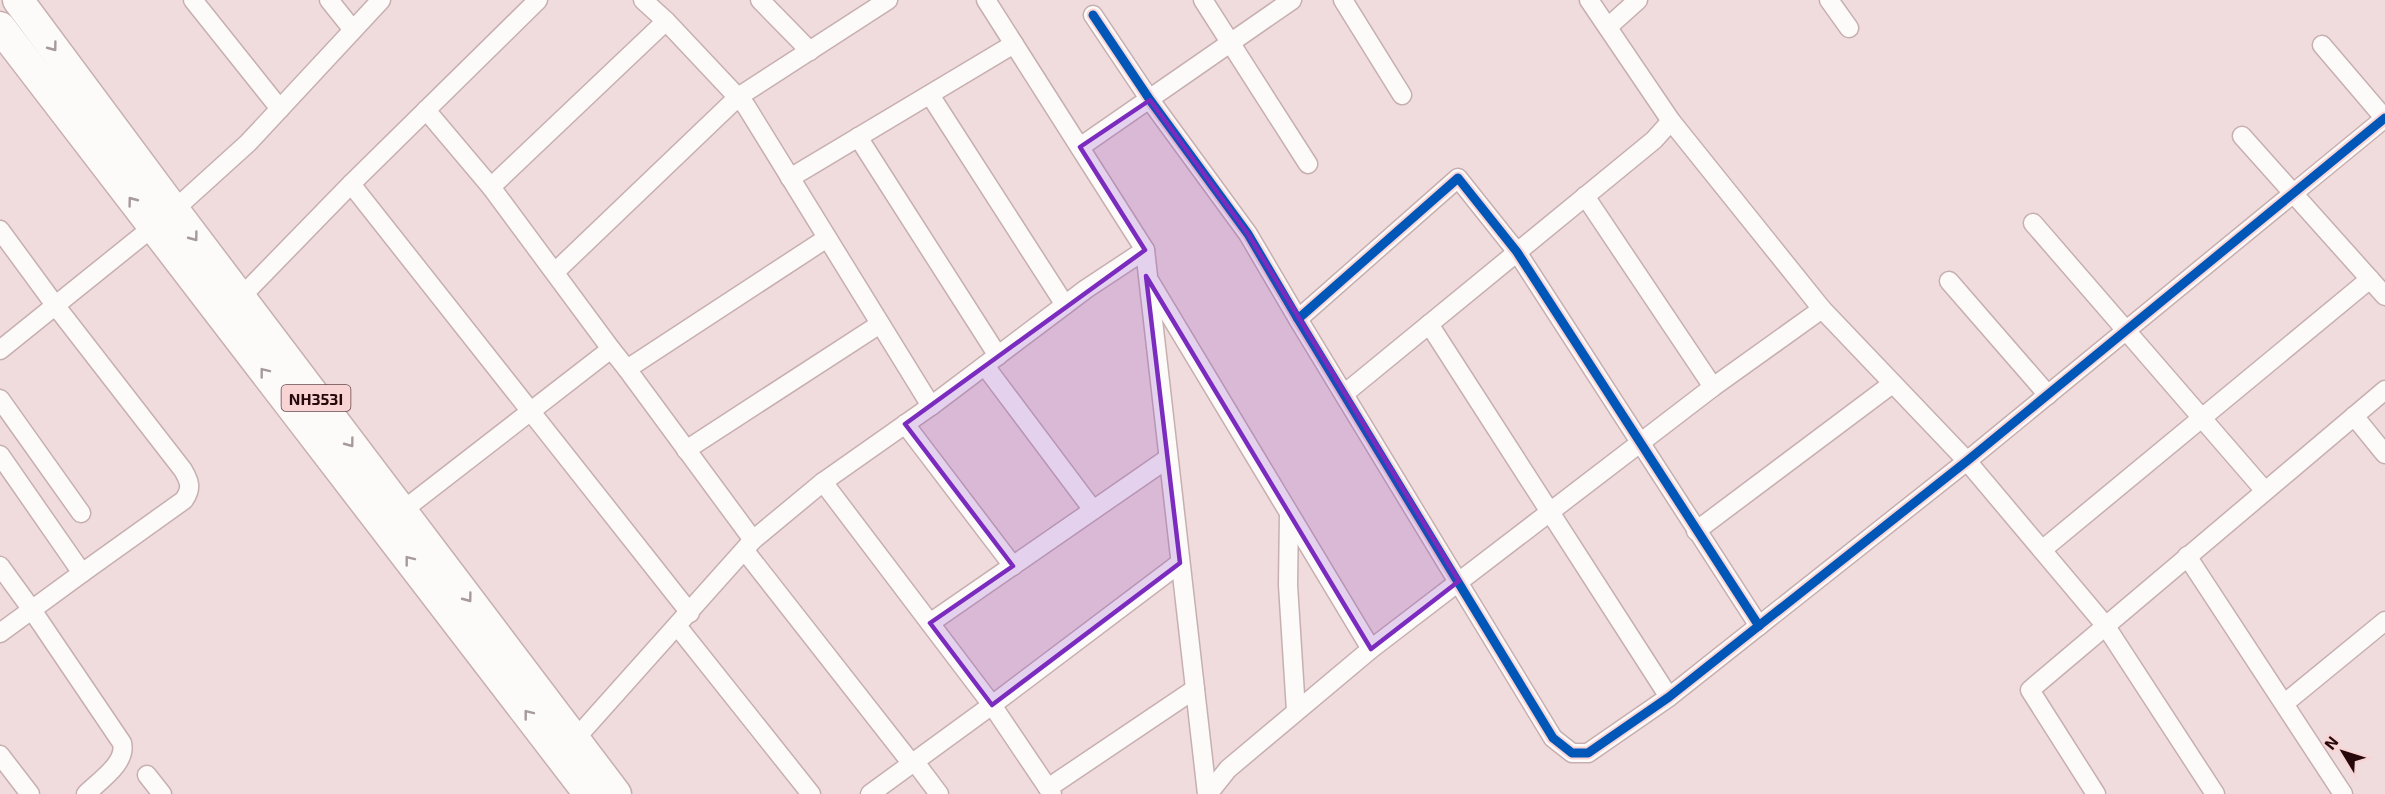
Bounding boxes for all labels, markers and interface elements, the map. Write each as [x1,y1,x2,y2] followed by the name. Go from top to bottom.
[46,40,57,51] one-way arrow
[129,196,140,207] one-way arrow
[187,230,198,241] one-way arrow
[260,368,271,379] one-way arrow
[282,385,350,411] road number: NH353I
[343,436,354,447] one-way arrow
[405,555,416,566] one-way arrow
[461,591,472,602] one-way arrow
[524,710,535,721] one-way arrow
[2313,722,2373,782] north arrow
[2320,732,2342,753] text: N

